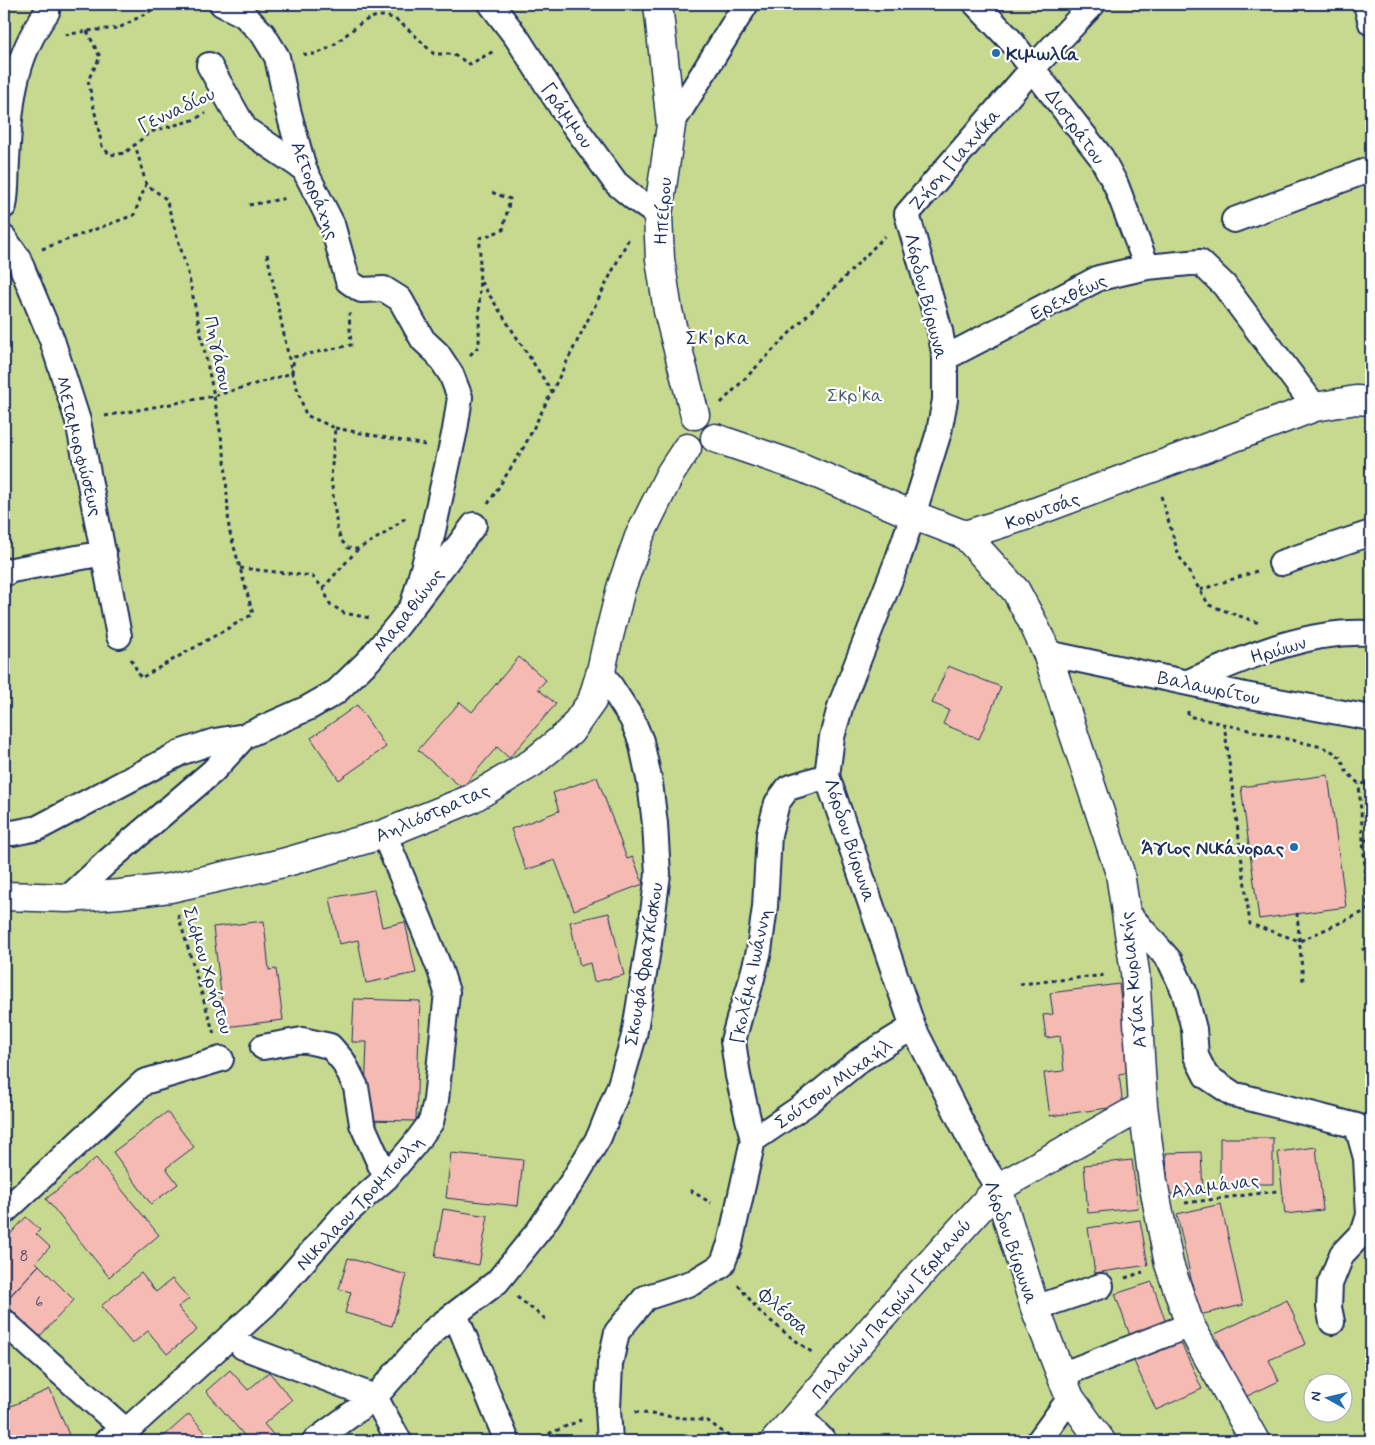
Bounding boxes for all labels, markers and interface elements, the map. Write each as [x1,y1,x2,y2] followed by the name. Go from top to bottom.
[1006,42,1079,67] place label: Κιμωλία
[990,47,1002,59] marker: Κιμωλία
[535,78,599,154] street label: Γράμμου
[134,82,219,139] street label: Γενναδίου
[1039,84,1111,170] street label: Διστράτου
[903,103,1007,217] street label: Ζήση Γιαχνίκα
[284,138,345,243] street label: Αετορράχης
[649,176,678,246] street label: Ηπείρου
[898,231,953,362] street label: Λόρδου Βύρωνα
[1026,268,1111,327] street label: Ερεχθέως
[197,314,238,393] street label: Πηγάσου
[686,325,750,352] district label: Σκ'ρκα
[49,374,108,519] street label: Μεταμορφώσεως
[827,383,883,408] park label: Σκρ'κα
[1002,486,1083,536] street label: Κορυτσάς
[368,563,450,658] street label: Μαραθώνος
[1248,631,1309,670] street label: Ηρώων
[1155,665,1262,712] street label: Βαλαωρίτου
[818,775,881,906] street label: Λόρδου Βύρωνα
[371,778,494,849] street label: Αηλιόστρατας
[1141,836,1285,861] place label: Άγιος Νικάνορας
[1288,841,1300,853] marker: Άγιος Νικάνορας
[619,881,670,1048] street label: Σκουφά Φραγκίσκου
[176,904,239,1037] street label: Σιόμου Χρήστου
[725,906,778,1046] street label: Γκολέμα Ιωάννη
[1114,910,1153,1050] street label: Αγίας Κυριακής
[770,1033,898,1135] street label: Σούτσου Μιχαήλ
[291,1130,430,1276] street label: Νικολαου Τρομπουλη
[1170,1168,1261,1205] street label: Αλαμάνας
[978,1177,1043,1308] street label: Λόρδου Βύρωνα
[807,1213,978,1405] street label: Παλαιών Πατρών Γερμανού
[19,1246,29,1267] house number: 8
[752,1282,815,1342] street label: Φλέσσα
[35,1292,43,1313] house number: 6
[1302,1372,1352,1422] north arrow
[1307,1390,1326,1402] text: N

